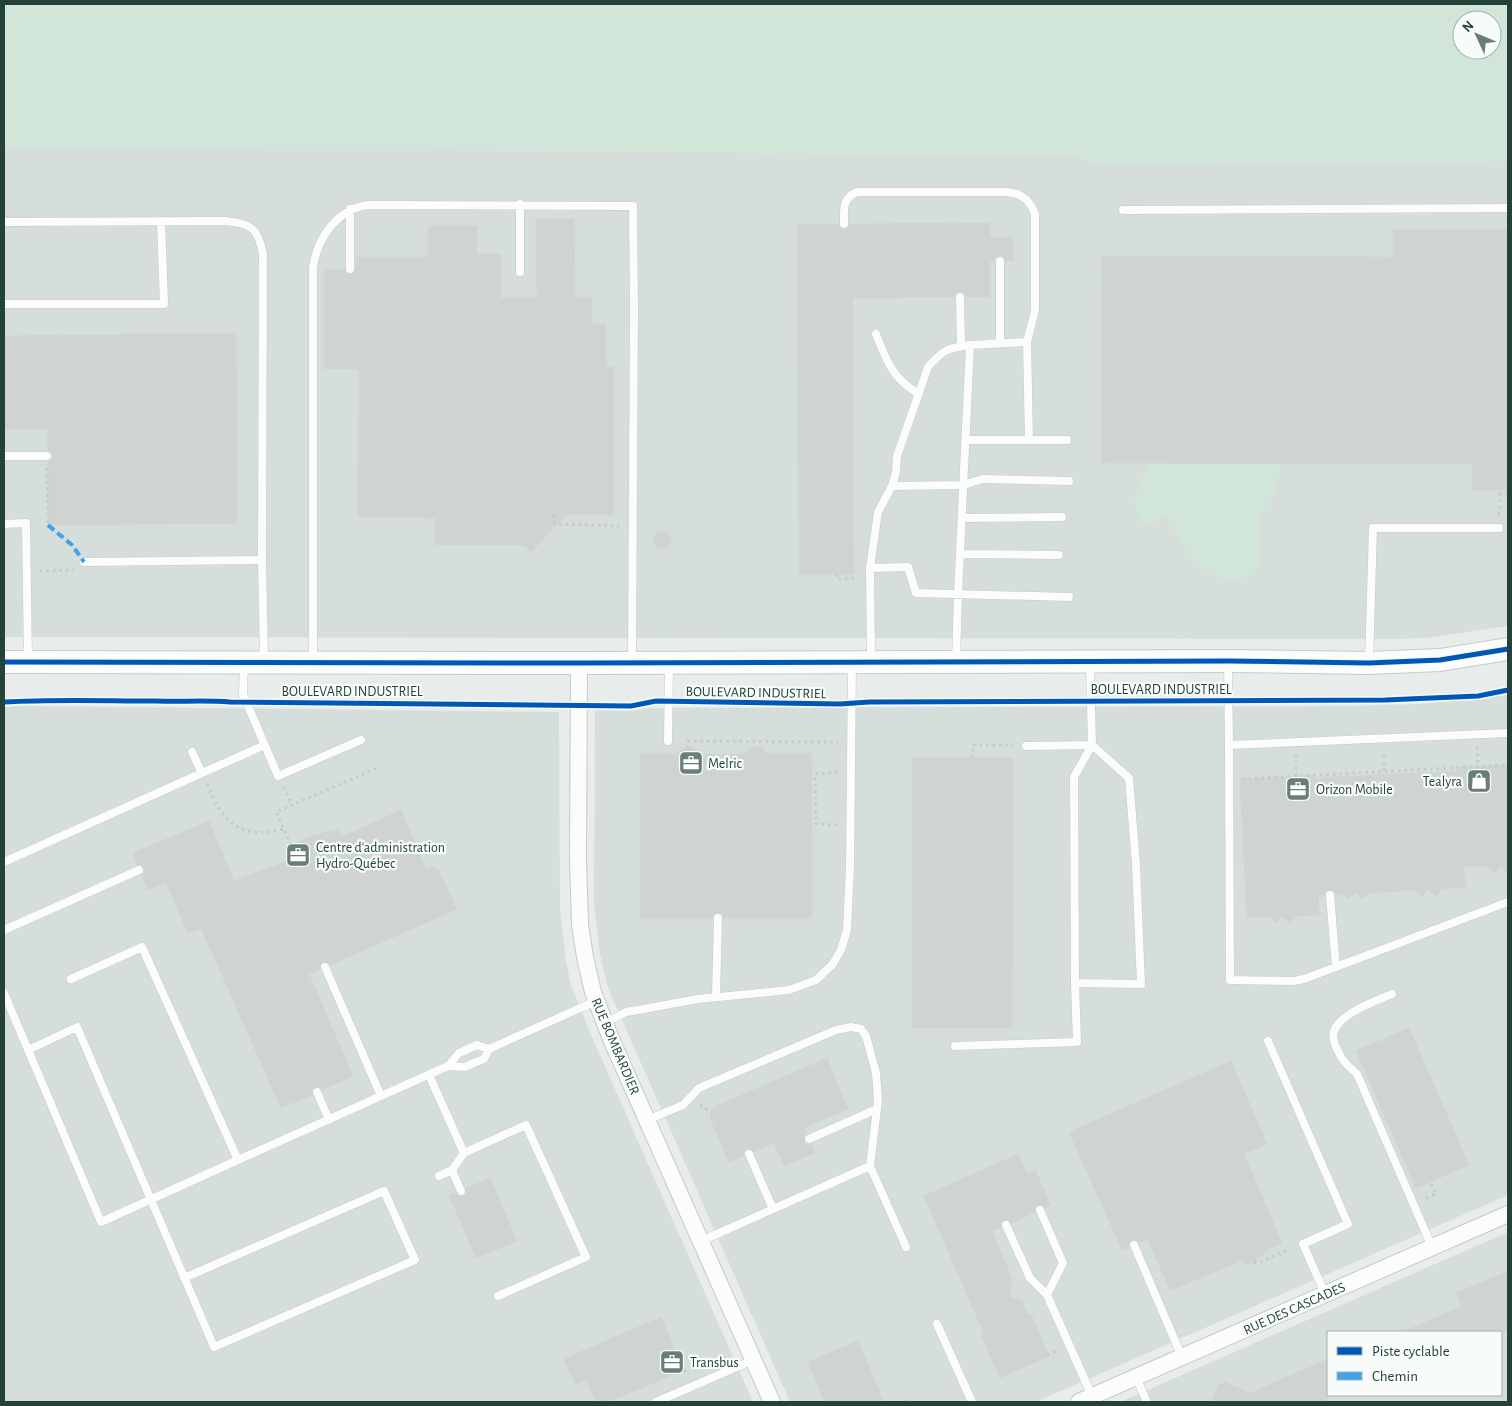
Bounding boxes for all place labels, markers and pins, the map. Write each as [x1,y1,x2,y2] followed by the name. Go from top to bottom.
[678,750,704,776] office icon: Melric
[708,757,743,771] place label: Melric
[1466,768,1492,794] shop icon: Tealyra
[1423,775,1463,789] place label: Tealyra
[1285,776,1311,802] office icon: Orizon Mobile
[1316,783,1393,797] place label: Orizon Mobile
[316,841,445,871] place label: Centre d'administration Hydro-Québec
[285,842,311,868] office icon: Centre d'administration Hydro-Québec
[659,1349,685,1375] office icon: Transbus
[690,1356,739,1370] place label: Transbus

